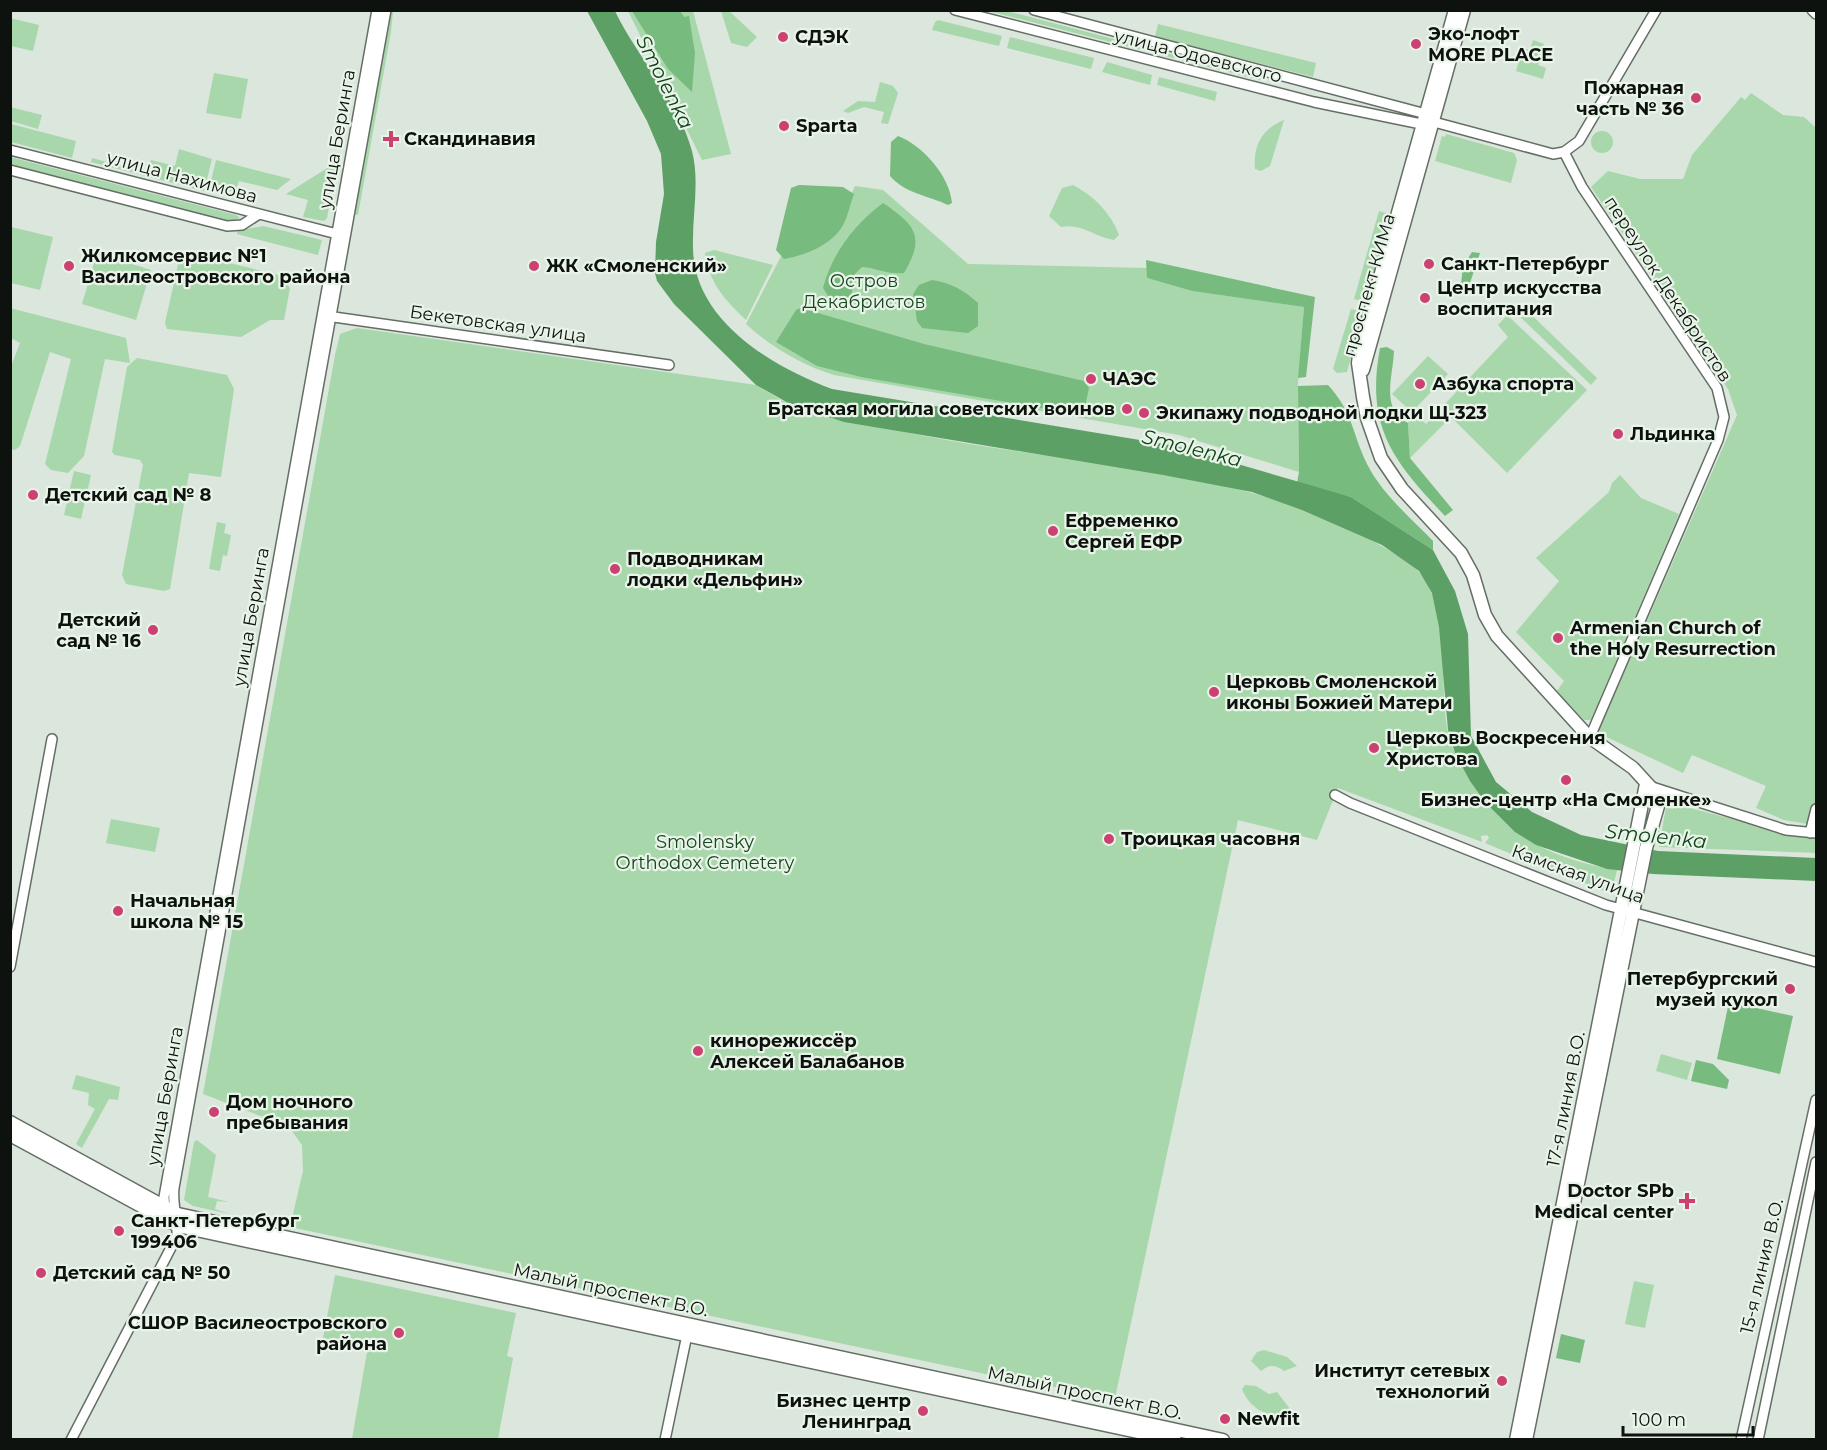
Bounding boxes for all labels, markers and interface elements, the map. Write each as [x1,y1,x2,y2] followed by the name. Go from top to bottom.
[1428,23,1553,66] place label: Эко-лофт MORE PLACE
[1111,24,1284,88] street label: улица Одоевского
[795,26,850,48] place label: СДЭК
[776,30,790,44] marker: СДЭК
[631,31,699,133] water label: Smolenka
[1409,37,1423,51] marker: Эко-лофт MORE PLACE
[314,68,360,211] street label: улица Беринга
[1576,77,1685,120] place label: Пожарная часть № 36
[1689,91,1703,105] marker: Пожарная часть № 36
[796,115,857,137] place label: Sparta
[777,119,791,133] marker: Sparta
[404,128,536,150] place label: Скандинавия
[382,130,400,148] marker: Скандинавия
[103,146,260,208] street label: улица Нахимова
[1600,192,1736,386] street label: переулок Декабристов
[1338,211,1400,359] street label: проспект КИМа
[81,245,350,288] place label: Жилкомсервис №1 Василеостровского района
[1441,253,1610,275] place label: Санкт-Петербург
[546,255,727,277] place label: ЖК «Смоленский»
[1422,257,1436,271] marker: Санкт-Петербург
[62,259,76,273] marker: Жилкомсервис №1 Василеостровского района
[527,259,541,273] marker: ЖК «Смоленский»
[803,270,925,313] park label: Остров Декабристов
[1437,277,1602,320] place label: Центр искусства воспитания
[1418,291,1432,305] marker: Центр искусства воспитания
[408,301,588,347] street label: Бекетовская улица
[1103,368,1156,390] place label: ЧАЭС
[1084,372,1098,386] marker: ЧАЭС
[1432,373,1574,395] place label: Азбука спорта
[1413,377,1427,391] marker: Азбука спорта
[768,398,1115,420] place label: Братская могила советских воинов
[1120,402,1134,416] marker: Братская могила советских воинов
[1156,402,1487,424] place label: Экипажу подводной лодки Щ-323
[1137,406,1151,420] marker: Экипажу подводной лодки Щ-323
[1630,423,1715,445] place label: Льдинка
[1140,424,1244,472] water label: Smolenka
[1611,427,1625,441] marker: Льдинка
[45,484,211,506] place label: Детский сад № 8
[26,488,40,502] marker: Детский сад № 8
[1065,510,1182,553] place label: Ефременко Сергей ЕФР
[1046,524,1060,538] marker: Ефременко Сергей ЕФР
[228,546,274,689] street label: улица Беринга
[627,548,803,591] place label: Подводникам лодки «Дельфин»
[608,562,622,576] marker: Подводникам лодки «Дельфин»
[56,609,142,652] place label: Детский сад № 16
[1569,617,1776,660] place label: Armenian Church of the Holy Resurrection
[146,623,160,637] marker: Детский сад № 16
[1551,631,1565,645] marker: Armenian Church of the Holy Resurrection
[1226,671,1453,714] place label: Церковь Смоленской иконы Божией Матери
[1207,685,1221,699] marker: Церковь Смоленской иконы Божией Матери
[1386,727,1605,770] place label: Церковь Воскресения Христова
[1367,741,1381,755] marker: Церковь Воскресения Христова
[1559,773,1573,787] marker: Бизнес-центр «На Смоленке»
[1421,789,1711,811] place label: Бизнес-центр «На Смоленке»
[1604,819,1708,853] water label: Smolenka
[1121,828,1300,850] place label: Троицкая часовня
[616,831,795,874] park label: Smolensky Orthodox Cemetery
[1102,832,1116,846] marker: Троицкая часовня
[1509,840,1647,908] street label: Камская улица
[130,890,243,933] place label: Начальная школа № 15
[111,904,125,918] marker: Начальная школа № 15
[1627,968,1778,1011] place label: Петербургский музей кукол
[1783,982,1797,996] marker: Петербургский музей кукол
[142,1025,188,1168] street label: улица Беринга
[1542,1029,1590,1169] street label: 17-я линия В.О.
[710,1030,905,1073] place label: кинорежиссёр Алексей Балабанов
[691,1044,705,1058] marker: кинорежиссёр Алексей Балабанов
[226,1091,353,1134] place label: Дом ночного пребывания
[207,1105,221,1119] marker: Дом ночного пребывания
[1534,1180,1674,1223] place label: Doctor SPb Medical center
[1678,1192,1696,1210] marker: Doctor SPb Medical center
[1736,1196,1788,1336] street label: 15-я линия В.О.
[131,1210,300,1253] place label: Санкт-Петербург 199406
[112,1224,126,1238] marker: Санкт-Петербург 199406
[511,1259,711,1321] street label: Малый проспект В.О.
[53,1262,230,1284] place label: Детский сад № 50
[34,1266,48,1280] marker: Детский сад № 50
[128,1312,387,1355] place label: СШОР Василеостровского района
[392,1326,406,1340] marker: СШОР Василеостровского района
[1314,1360,1490,1403] place label: Институт сетевых технологий
[985,1362,1185,1424] street label: Малый проспект В.О.
[1495,1374,1509,1388] marker: Институт сетевых технологий
[776,1390,911,1433] place label: Бизнес центр Ленинград
[1623,1399,1754,1437] scale bar
[916,1404,930,1418] marker: Бизнес центр Ленинград
[1237,1408,1300,1430] place label: Newfit
[1632,1409,1686,1431] text: 100 m
[1218,1412,1232,1426] marker: Newfit

